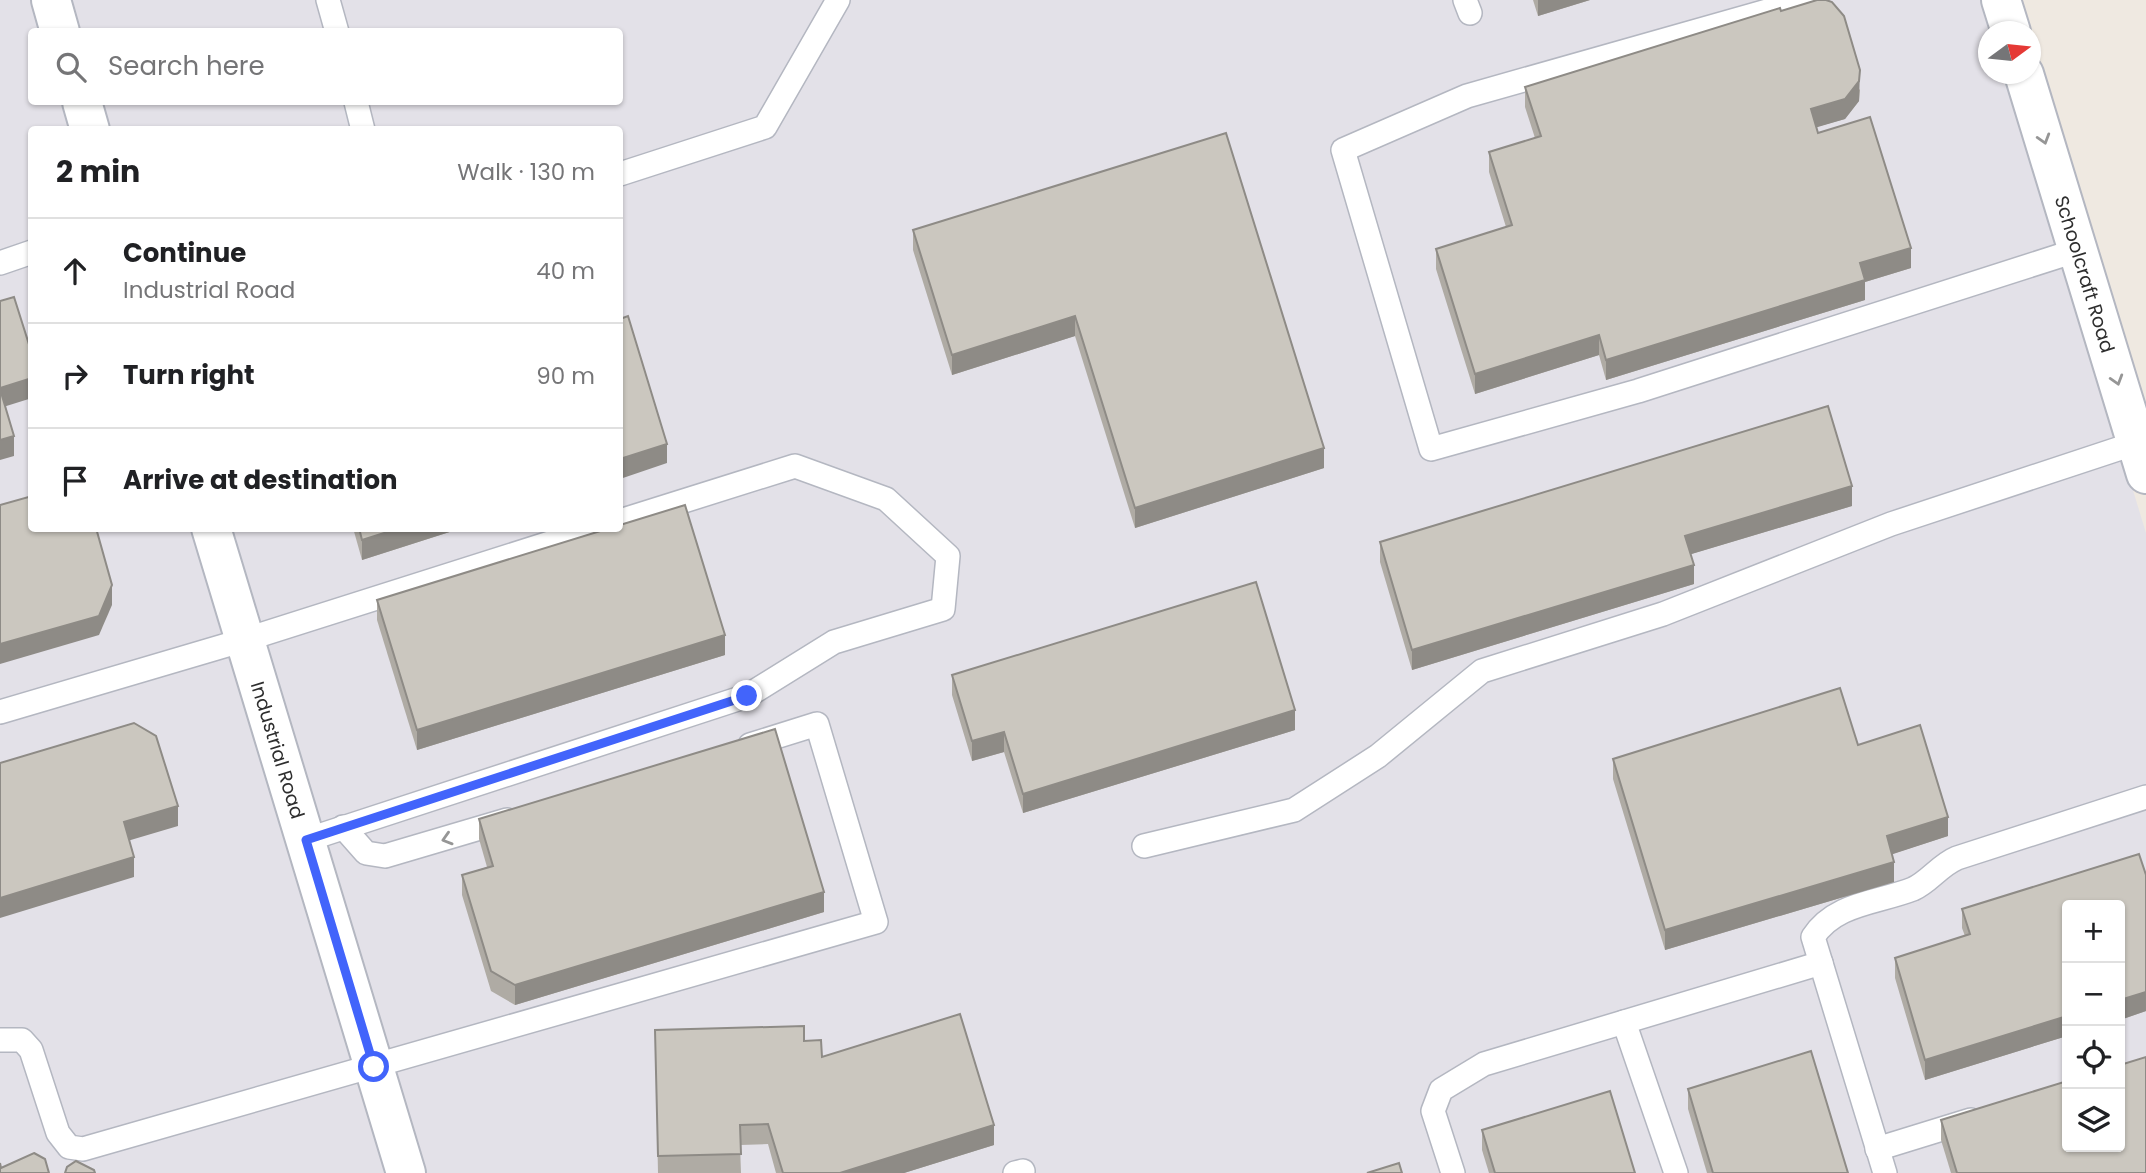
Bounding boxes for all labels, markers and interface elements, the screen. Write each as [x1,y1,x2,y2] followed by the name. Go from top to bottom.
[1978,21,2041,84] north arrow
[28,28,623,105] search box
[52,48,90,86] icon: search
[108,48,265,84] text: Search here
[2035,132,2050,144] one-way arrow
[56,150,140,193] text: 2 min
[457,156,595,188] text: Walk · 130 m
[2048,192,2121,356] street label: Schoolcraft Road
[123,235,246,271] text: Continue
[56,252,94,290] icon: ahead
[536,255,595,287] text: 40 m
[123,274,295,306] text: Industrial Road
[56,357,94,395] icon: right
[123,357,255,393] text: Turn right
[536,360,595,392] text: 90 m
[2109,373,2123,386] one-way arrow
[56,462,94,500] icon: arrive
[123,462,398,498] text: Arrive at destination
[244,678,311,822] street label: Industrial Road
[731,680,762,711] route end
[442,830,454,845] one-way arrow
[2062,900,2125,1152] map controls
[2062,900,2125,963] button: +
[2062,963,2125,1026] button: −
[2062,1026,2125,1089] button: locate
[358,1051,389,1082] route start
[2062,1089,2125,1152] button: layers

